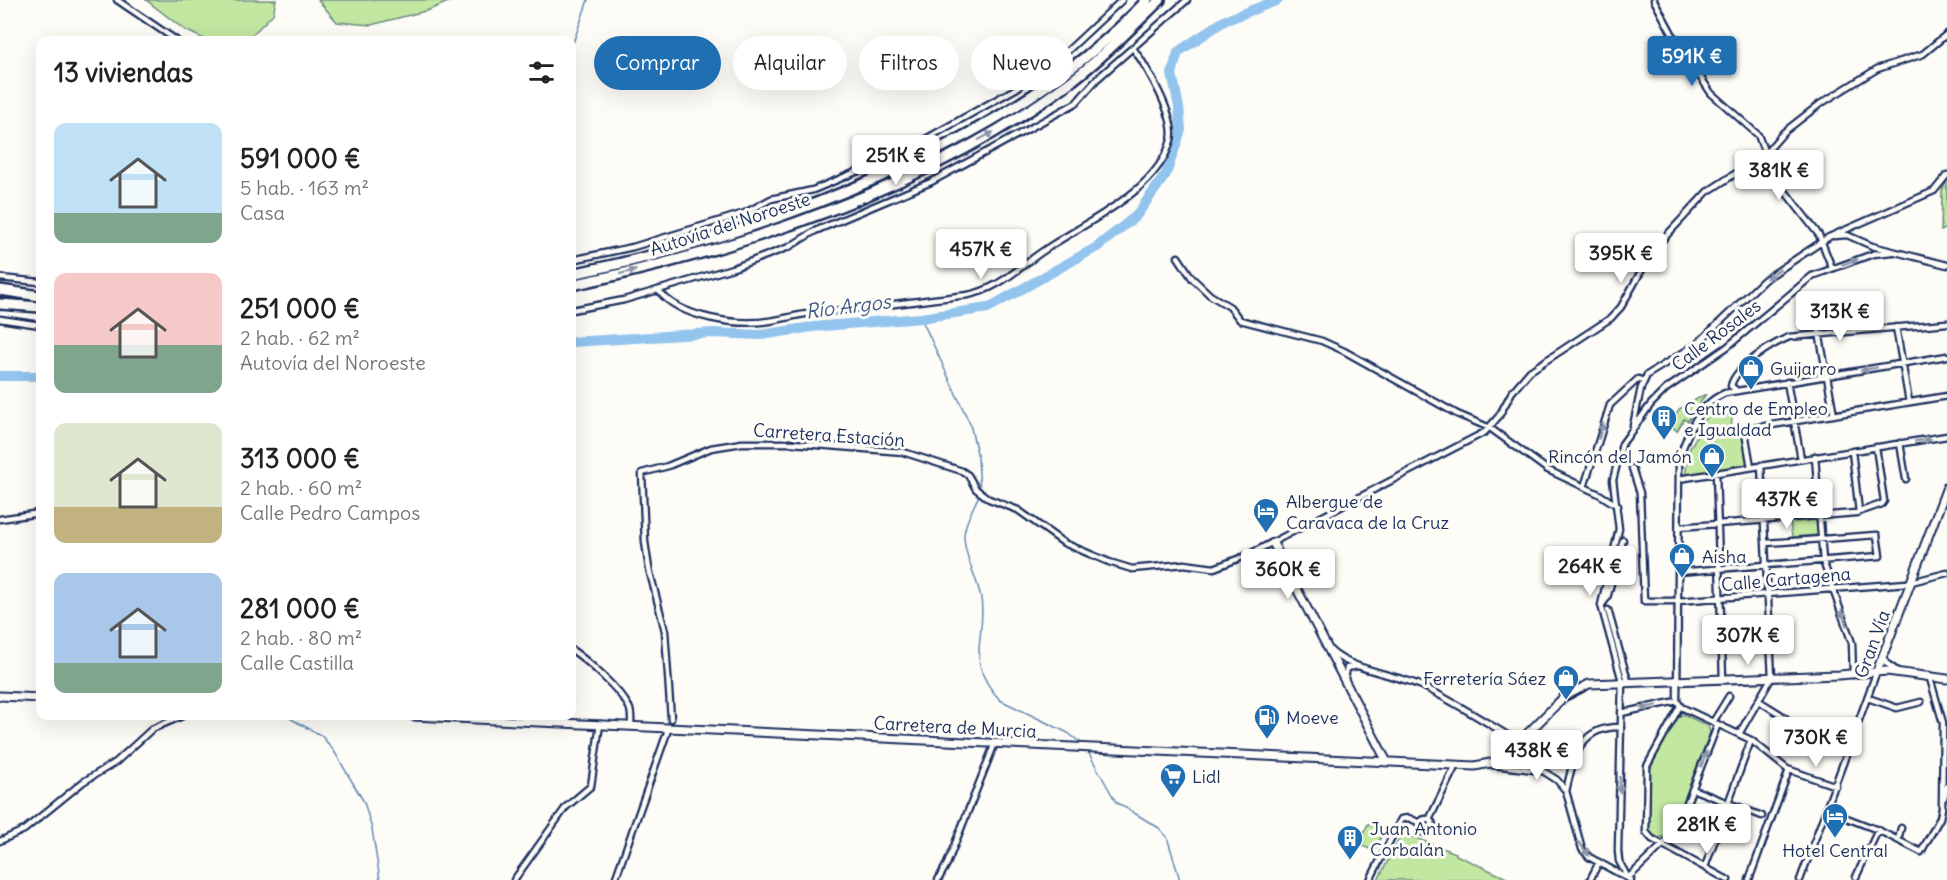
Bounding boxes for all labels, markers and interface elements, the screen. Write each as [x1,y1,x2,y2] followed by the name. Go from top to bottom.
[594,36,721,90] chip: Comprar
[733,36,847,90] chip: Alquilar
[859,36,959,90] chip: Filtros
[971,36,1073,90] chip: Nuevo
[1643,36,1741,87] pin: 591K €
[1662,43,1722,68] text: 591K €
[54,56,193,89] text: 13 viviendas
[525,56,558,89] icon: filters
[978,131,995,141] one-way arrow
[847,135,945,186] pin: 251K €
[240,142,361,175] text: 591 000 €
[866,142,926,167] text: 251K €
[102,147,174,219] icon: home
[1730,150,1828,201] pin: 381K €
[1749,157,1809,182] text: 381K €
[240,175,369,200] text: 5 hab. · 163 m²
[647,187,813,261] street label: Autovía del Noroeste
[240,200,285,225] text: Casa
[932,229,1030,280] pin: 457K €
[1572,233,1670,284] pin: 395K €
[950,236,1012,261] text: 457K €
[1589,240,1653,265] text: 395K €
[1841,256,1859,266] one-way arrow
[619,267,638,277] one-way arrow
[1765,268,1781,279] one-way arrow
[804,288,894,324] water label: Río Argos
[1791,291,1889,342] pin: 313K €
[240,292,360,325] text: 251 000 €
[1667,294,1765,376] street label: Calle Rosales
[102,297,174,369] icon: home
[1810,298,1870,323] text: 313K €
[240,325,360,350] text: 2 hab. · 62 m²
[240,350,426,375] text: Autovía del Noroeste
[1736,353,1766,391] shop icon: Guijarro
[1770,357,1836,380] place label: Guijarro
[1859,364,1878,373] one-way arrow
[1684,397,1828,441] place label: Centro de Empleo e Igualdad
[1649,403,1679,441] building icon: Centro de Empleo e Igualdad
[752,418,906,452] street label: Carretera Estación
[1597,422,1606,440] one-way arrow
[1914,435,1933,444] one-way arrow
[1697,441,1727,479] shop icon: Rincón del Jamón
[240,442,360,475] text: 313 000 €
[1548,445,1692,468] place label: Rincón del Jamón
[102,447,174,519] icon: home
[240,475,362,500] text: 2 hab. · 60 m²
[1738,479,1836,530] pin: 437K €
[1756,486,1818,511] text: 437K €
[1286,490,1449,534] place label: Albergue de Caravaca de la Cruz
[1251,496,1281,534] hotel icon: Albergue de Caravaca de la Cruz
[240,500,420,525] text: Calle Pedro Campos
[1667,541,1697,579] shop icon: Aisha
[1702,545,1746,568] place label: Aisha
[1541,546,1639,597] pin: 264K €
[1239,549,1337,600] pin: 360K €
[1558,553,1622,578] text: 264K €
[1255,556,1321,581] text: 360K €
[1720,562,1852,596] street label: Calle Cartagena
[240,592,360,625] text: 281 000 €
[102,597,174,669] icon: home
[1849,607,1895,681] street label: Gran Vía
[1838,609,1848,627] one-way arrow
[1699,615,1797,666] pin: 307K €
[1716,622,1780,647] text: 307K €
[240,625,362,650] text: 2 hab. · 80 m²
[240,650,354,675] text: Calle Castilla
[1551,663,1581,701] shop icon: Ferretería Sáez
[1423,667,1546,690] place label: Ferretería Sáez
[1252,702,1282,740] fuel station icon: Moeve
[1639,703,1658,712] one-way arrow
[1286,706,1339,729] place label: Moeve
[873,711,1037,743] street label: Carretera de Murcia
[1767,717,1865,768] pin: 730K €
[1784,724,1848,749] text: 730K €
[1488,730,1586,781] pin: 438K €
[1505,737,1569,762] text: 438K €
[1700,750,1709,768] one-way arrow
[1158,761,1188,799] supermarket icon: Lidl
[1192,765,1220,788] place label: Lidl
[1615,776,1624,795] one-way arrow
[1820,801,1850,839] hotel icon: Hotel Central
[1658,804,1756,855] pin: 281K €
[1677,811,1737,836] text: 281K €
[1370,817,1477,861] place label: Juan Antonio Corbalán
[1335,823,1365,861] building icon: Juan Antonio Corbalán
[1782,839,1888,862] place label: Hotel Central
[1578,841,1590,857] one-way arrow

